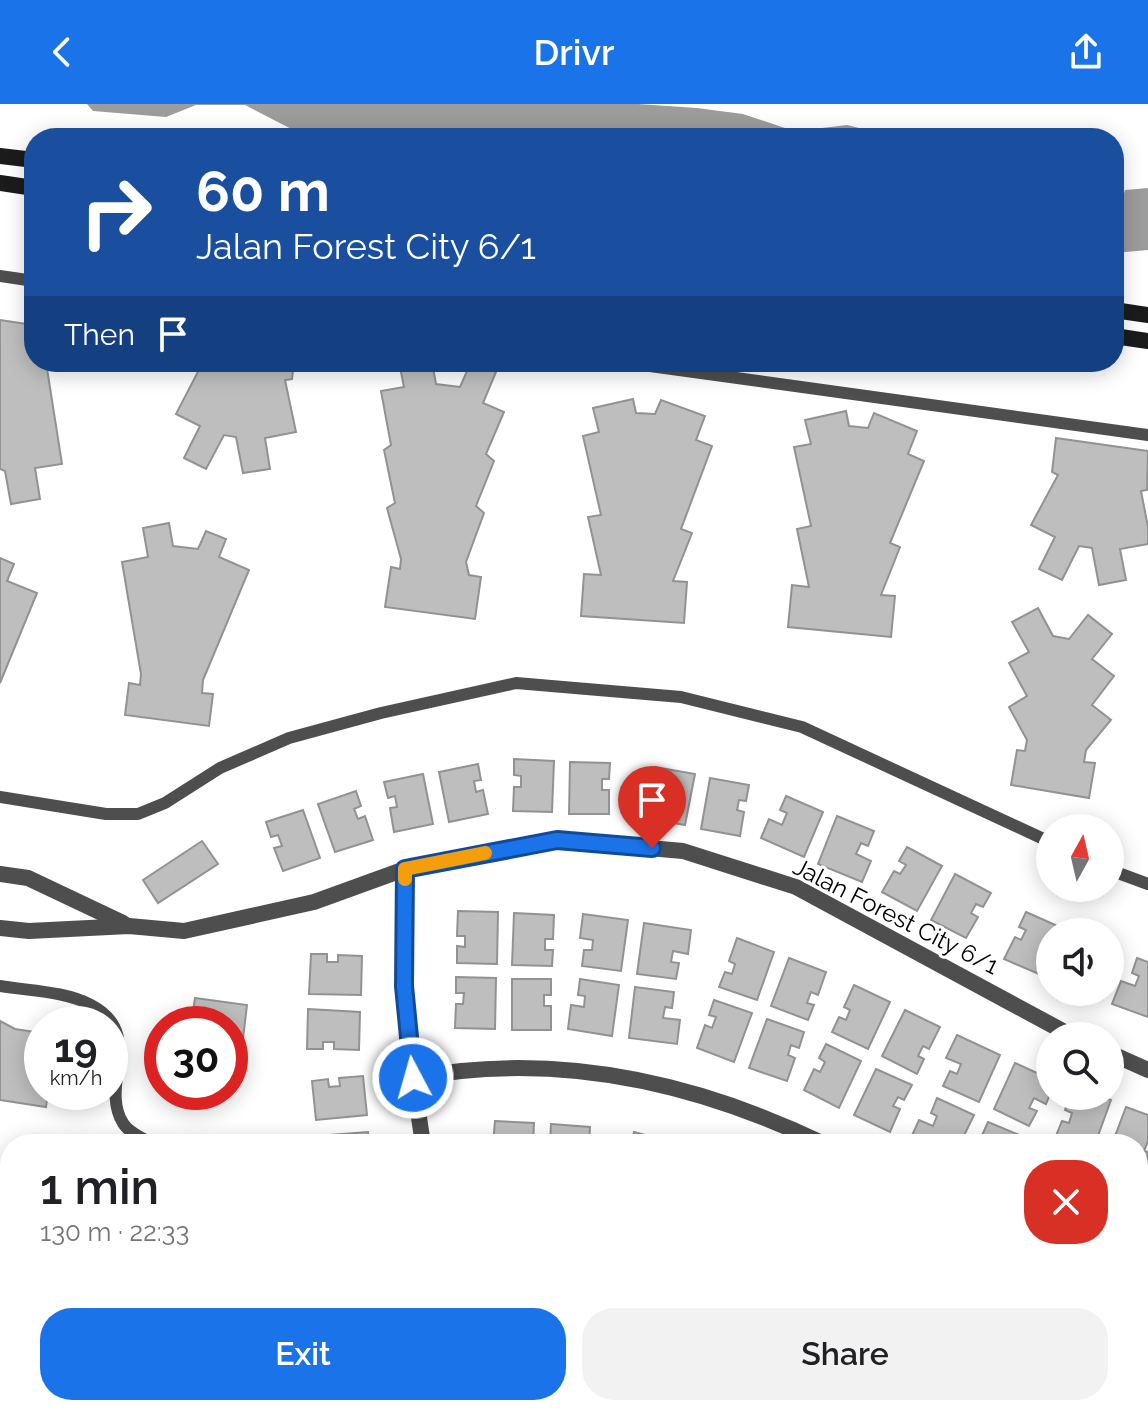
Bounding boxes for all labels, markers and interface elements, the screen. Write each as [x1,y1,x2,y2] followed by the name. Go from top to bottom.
[40,30,84,74] icon: back
[1064,30,1108,74] icon: share
[534,31,614,73] text: Drivr
[196,158,330,224] text: 60 m
[64,160,168,264] icon: right
[196,225,536,267] text: Jalan Forest City 6/1
[151,312,195,356] icon: arrive
[64,317,135,352] text: Then
[618,766,686,848] pin
[630,778,674,822] icon: arrive
[1036,814,1124,902] north arrow
[1036,814,1124,1110] map controls
[788,852,1004,980] street label: Jalan Forest City 6/1
[1036,918,1124,1006] button: sound
[144,1006,248,1110] speed limit sign: 30
[1036,1022,1124,1110] button: search
[54,1024,98,1071] text: 19
[371,1036,455,1120] position arrow
[50,1066,102,1090] text: km/h
[40,1159,159,1215] text: 1 min
[1024,1160,1108,1244] button: close
[40,1217,189,1247] text: 130 m · 22:33
[40,1308,566,1400] button: Exit
[582,1308,1108,1400] button: Share

